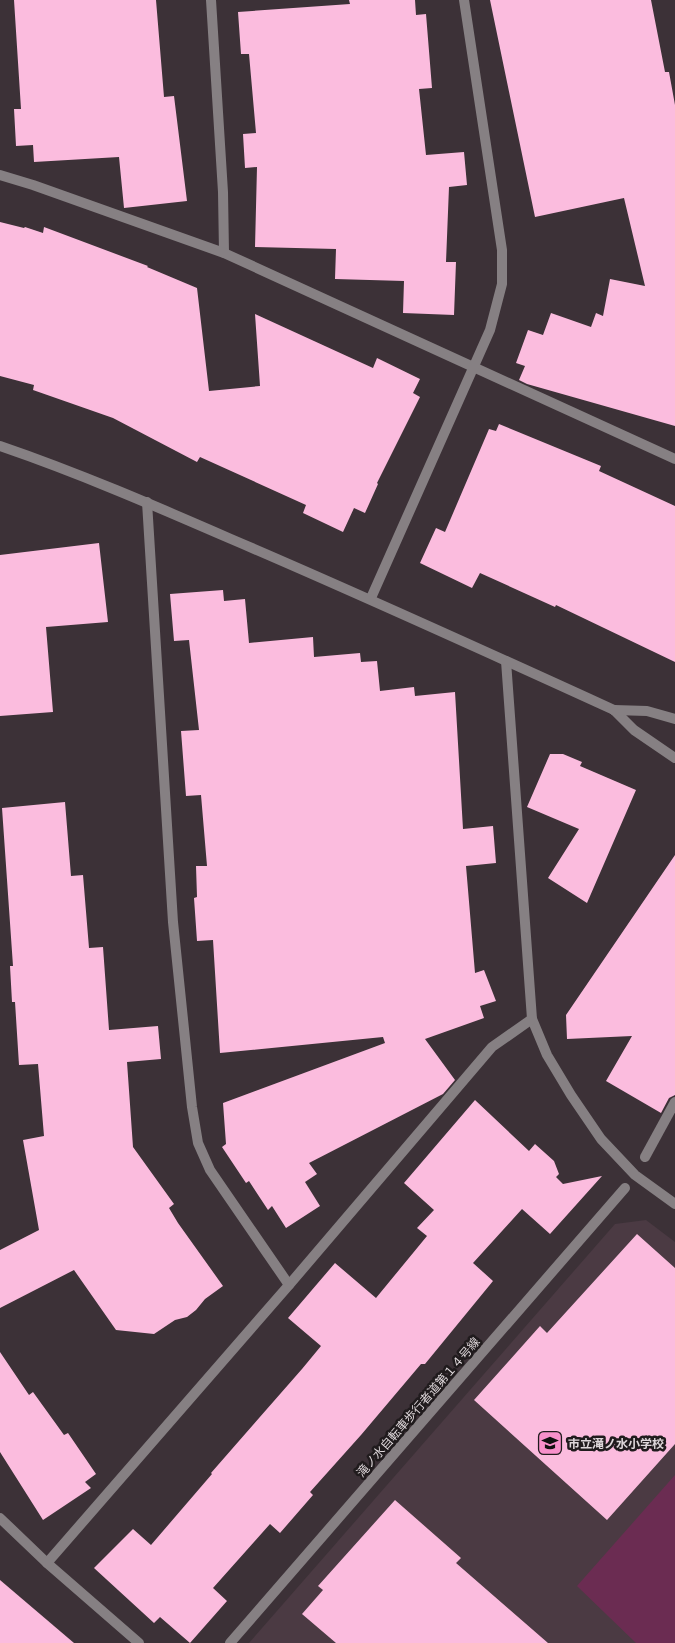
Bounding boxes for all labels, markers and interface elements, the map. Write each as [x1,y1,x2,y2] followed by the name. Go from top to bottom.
[353,1334,483,1480] street label: 滝ノ水自転車歩行者道第１４号線
[537,1430,563,1456] school or university icon: 市立滝ノ水小学校
[568,1436,664,1451] place label: 市立滝ノ水小学校

